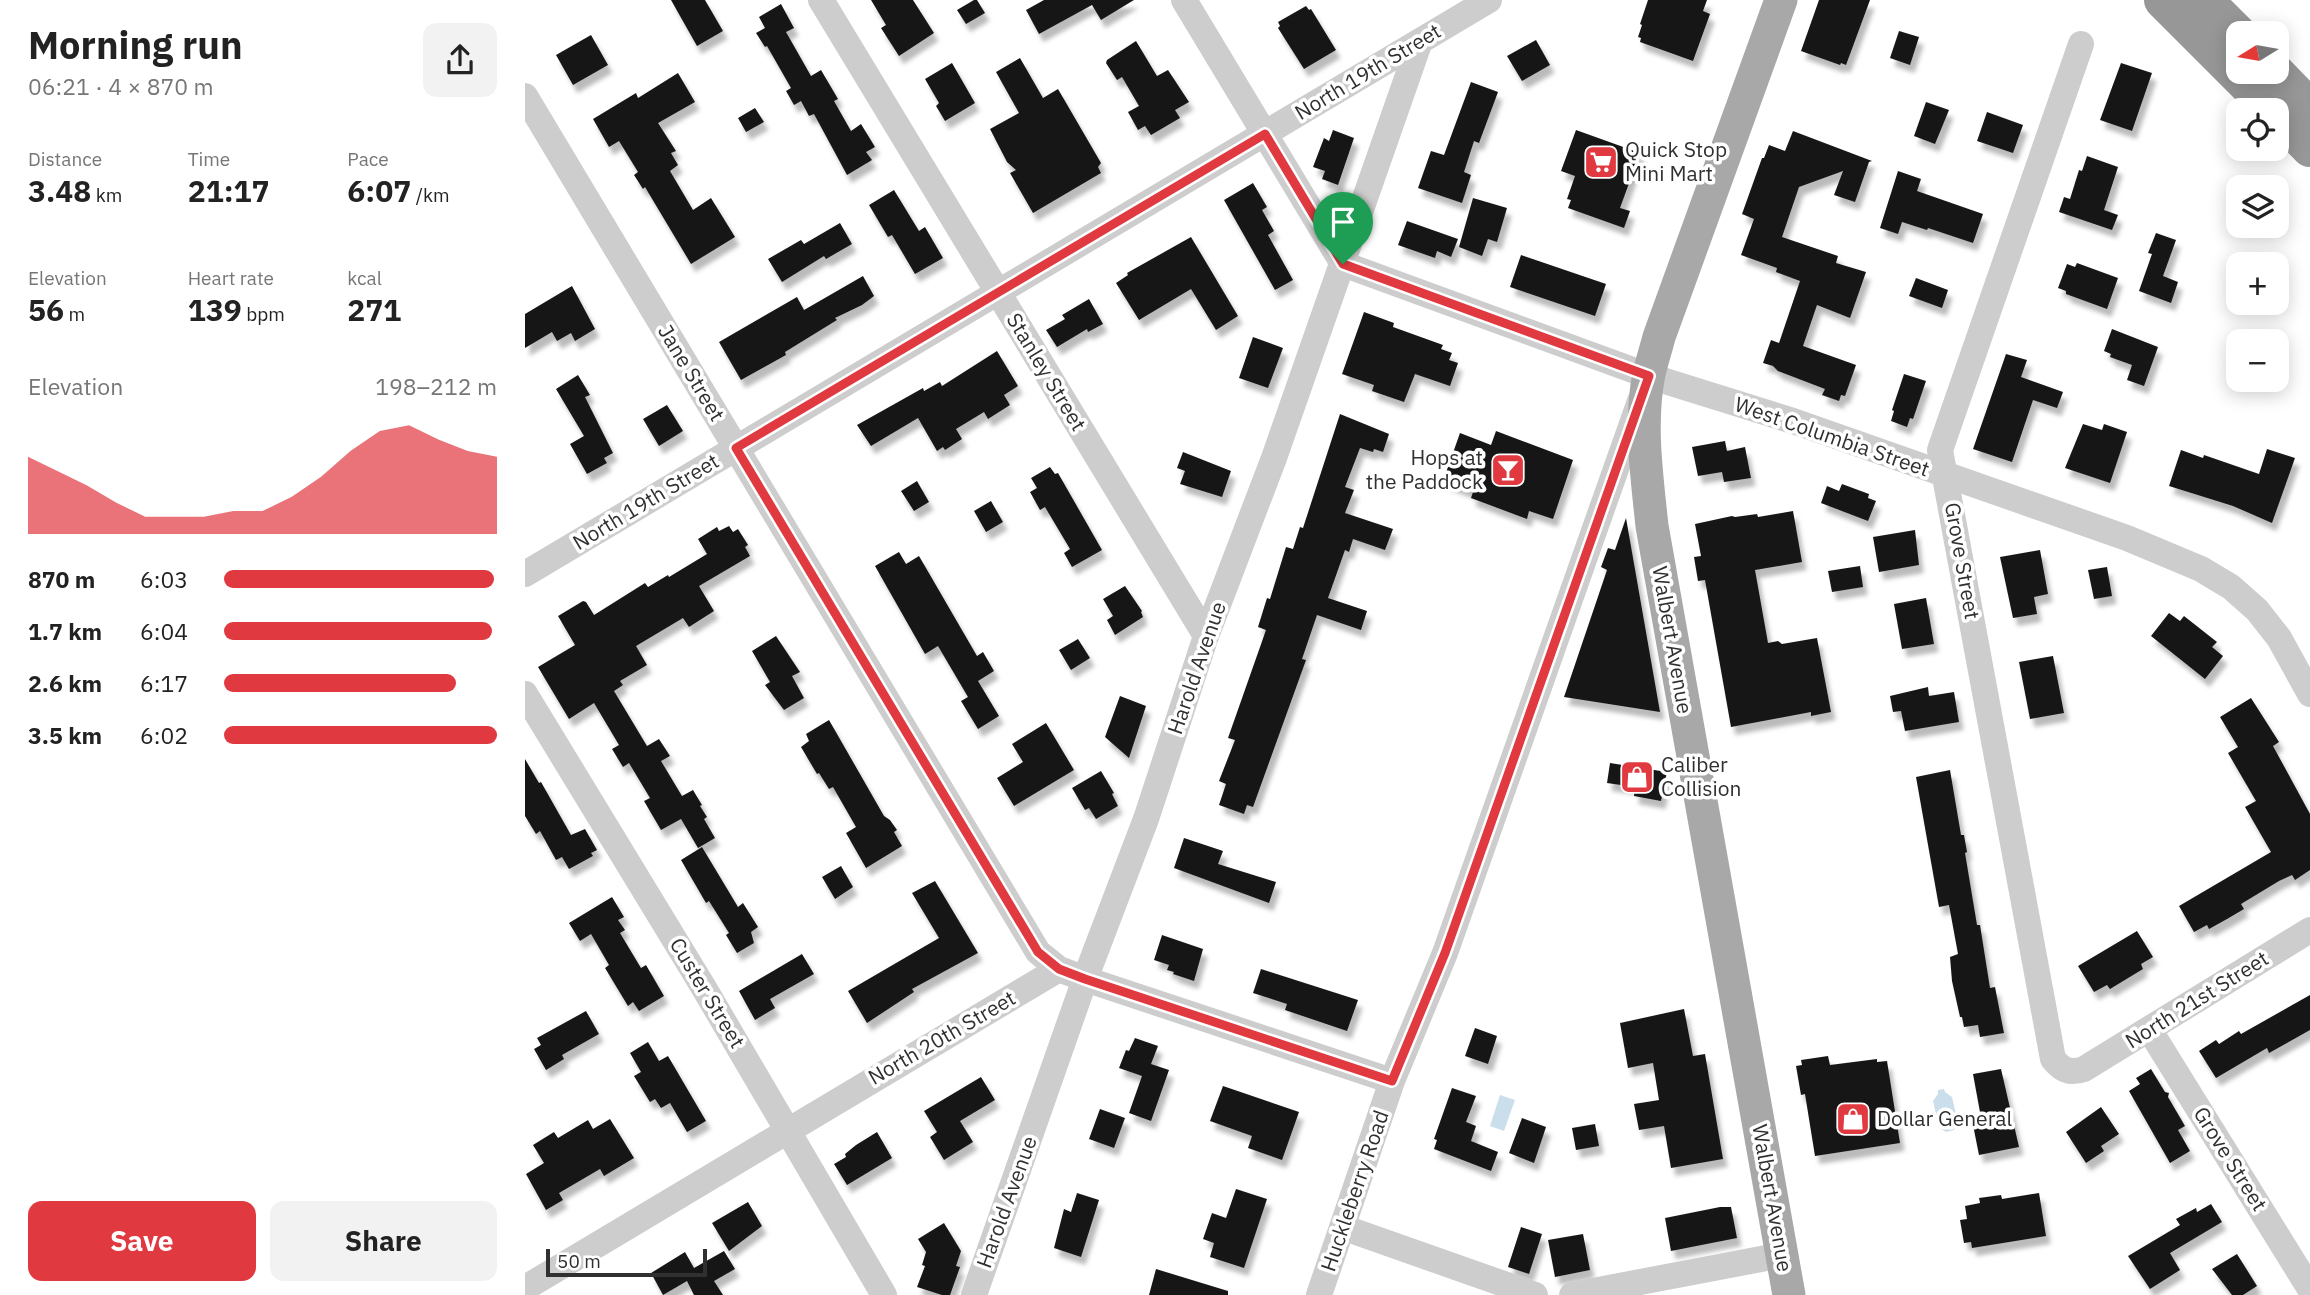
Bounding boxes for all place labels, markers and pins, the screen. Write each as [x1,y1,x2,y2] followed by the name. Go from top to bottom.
[1625,135,1727,187] place label: Quick Stop Mini Mart
[1582,143,1620,181] supermarket icon: Quick Stop Mini Mart
[1313,192,1373,264] pin
[1366,443,1483,495] place label: Hops at the Paddock
[1489,451,1527,489] bar icon: Hops at the Paddock
[1661,750,1742,802] place label: Caliber Collision
[1618,758,1656,796] shop icon: Caliber Collision
[1834,1100,1872,1138] shop icon: Dollar General
[1877,1104,2012,1132] place label: Dollar General

